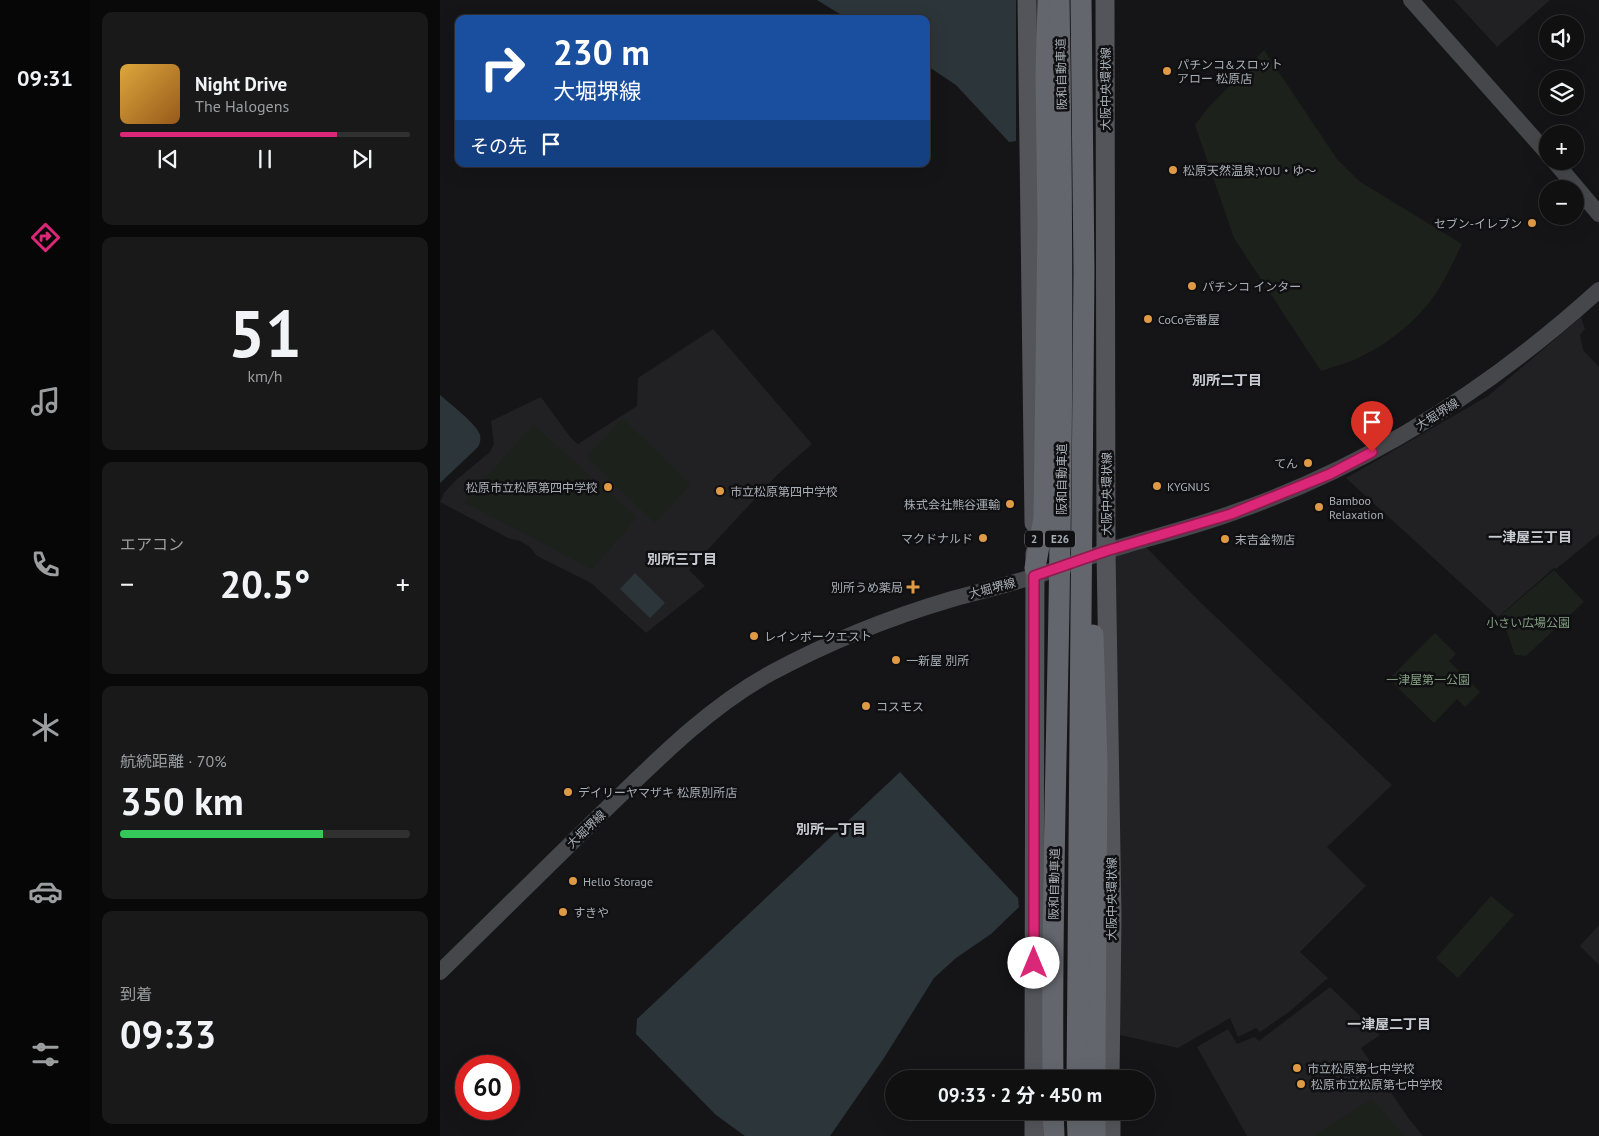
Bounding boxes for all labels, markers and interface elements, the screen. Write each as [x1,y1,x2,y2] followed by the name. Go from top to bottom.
[1539,15,1584,225] map controls
[1539,15,1584,60] button: sound
[553,29,650,75] text: 230 m
[470,35,535,100] icon: right
[1053,38,1069,110] street label: 阪和自動車道
[1098,47,1113,131] street label: 大阪中央環状線
[1177,57,1283,86] place label: パチンコ&スロット アロー 松原店
[17,64,73,92] text: 09:31
[1161,65,1173,77] marker: パチンコ&スロット アロー 松原店
[1539,70,1584,115] button: layers
[195,72,287,96] text: Night Drive
[553,77,641,105] text: 大堀堺線
[195,96,289,116] text: The Halogens
[1539,125,1584,170] button: +
[537,130,565,158] icon: arrive
[470,134,527,158] text: その先
[154,145,182,173] icon: previous
[251,145,279,173] icon: pause
[348,145,376,173] icon: next
[1183,163,1316,178] place label: 松原天然温泉;YOU・ゆ〜
[1167,164,1179,176] marker: 松原天然温泉;YOU・ゆ〜
[1539,180,1584,225] button: −
[1434,216,1522,231] place label: セブン-イレブン
[1526,217,1538,229] marker: セブン-イレブン
[28,220,63,255] icon: directions
[1202,279,1301,294] place label: パチンコ インター
[1186,280,1198,292] marker: パチンコ インター
[228,291,302,375] text: 51
[1158,312,1220,327] place label: CoCo壱番屋
[1142,313,1154,325] marker: CoCo壱番屋
[247,366,283,386] text: km/h
[1192,371,1262,389] district label: 別所二丁目
[28,384,63,419] icon: music
[1413,395,1461,433] street label: 大堀堺線
[1351,401,1393,452] pin
[1358,408,1386,436] icon: arrive
[1054,443,1069,515] street label: 阪和自動車道
[1099,452,1114,536] street label: 大阪中央環状線
[1274,456,1298,471] place label: てん
[1302,457,1314,469] marker: てん
[1167,479,1210,494] place label: KYGNUS
[466,480,598,495] place label: 松原市立松原第四中学校
[1151,480,1163,492] marker: KYGNUS
[602,481,614,493] marker: 松原市立松原第四中学校
[730,484,838,499] place label: 市立松原第四中学校
[714,485,726,497] marker: 市立松原第四中学校
[1329,493,1384,522] place label: Bamboo Relaxation
[904,497,1000,512] place label: 株式会社熊谷運輸
[1004,498,1016,510] marker: 株式会社熊谷運輸
[1313,501,1325,513] marker: Bamboo Relaxation
[1488,528,1572,546] district label: 一津屋三丁目
[1025,530,1043,548] road number: 2
[1045,530,1075,548] road number: E26
[901,531,973,546] place label: マクドナルド
[977,532,989,544] marker: マクドナルド
[1235,532,1295,547] place label: 末吉金物店
[1219,533,1231,545] marker: 末吉金物店
[120,534,184,554] text: エアコン
[28,547,63,582] icon: phone
[647,550,717,568] district label: 別所三丁目
[220,559,310,608] text: 20.5°
[120,565,134,602] text: −
[396,565,410,602] text: +
[967,575,1017,601] street label: 大堀堺線
[831,580,903,595] place label: 別所うめ薬局
[907,581,919,593] marker: 別所うめ薬局
[1486,615,1570,630] park label: 小さい広場公園
[764,629,872,644] place label: レインボークエスト
[748,630,760,642] marker: レインボークエスト
[906,653,969,668] place label: 一新屋 別所
[890,654,902,666] marker: 一新屋 別所
[1386,672,1470,687] park label: 一津屋第一公園
[876,699,924,714] place label: コスモス
[860,700,872,712] marker: コスモス
[28,710,63,745] icon: climate
[120,751,227,771] text: 航続距離 · 70%
[120,776,244,825] text: 350 km
[578,785,737,800] place label: デイリーヤマザキ 松原別所店
[562,786,574,798] marker: デイリーヤマザキ 松原別所店
[564,807,608,851] street label: 大堀堺線
[796,820,866,838] district label: 別所一丁目
[1046,848,1062,920] street label: 阪和自動車道
[1104,857,1119,941] street label: 大阪中央環状線
[28,874,63,909] icon: car
[583,874,653,889] place label: Hello Storage
[567,875,579,887] marker: Hello Storage
[573,905,609,920] place label: すきや
[557,906,569,918] marker: すきや
[1007,936,1059,988] position arrow
[120,984,152,1004] text: 到着
[120,1009,216,1058] text: 09:33
[1347,1015,1431,1033] district label: 一津屋二丁目
[28,1037,63,1072] icon: filters
[455,1055,520,1120] speed limit sign: 60
[1307,1061,1415,1076] place label: 市立松原第七中学校
[1291,1062,1303,1074] marker: 市立松原第七中学校
[1311,1077,1443,1092] place label: 松原市立松原第七中学校
[1295,1078,1307,1090] marker: 松原市立松原第七中学校
[938,1083,1102,1107] text: 09:33 · 2 分 · 450 m

